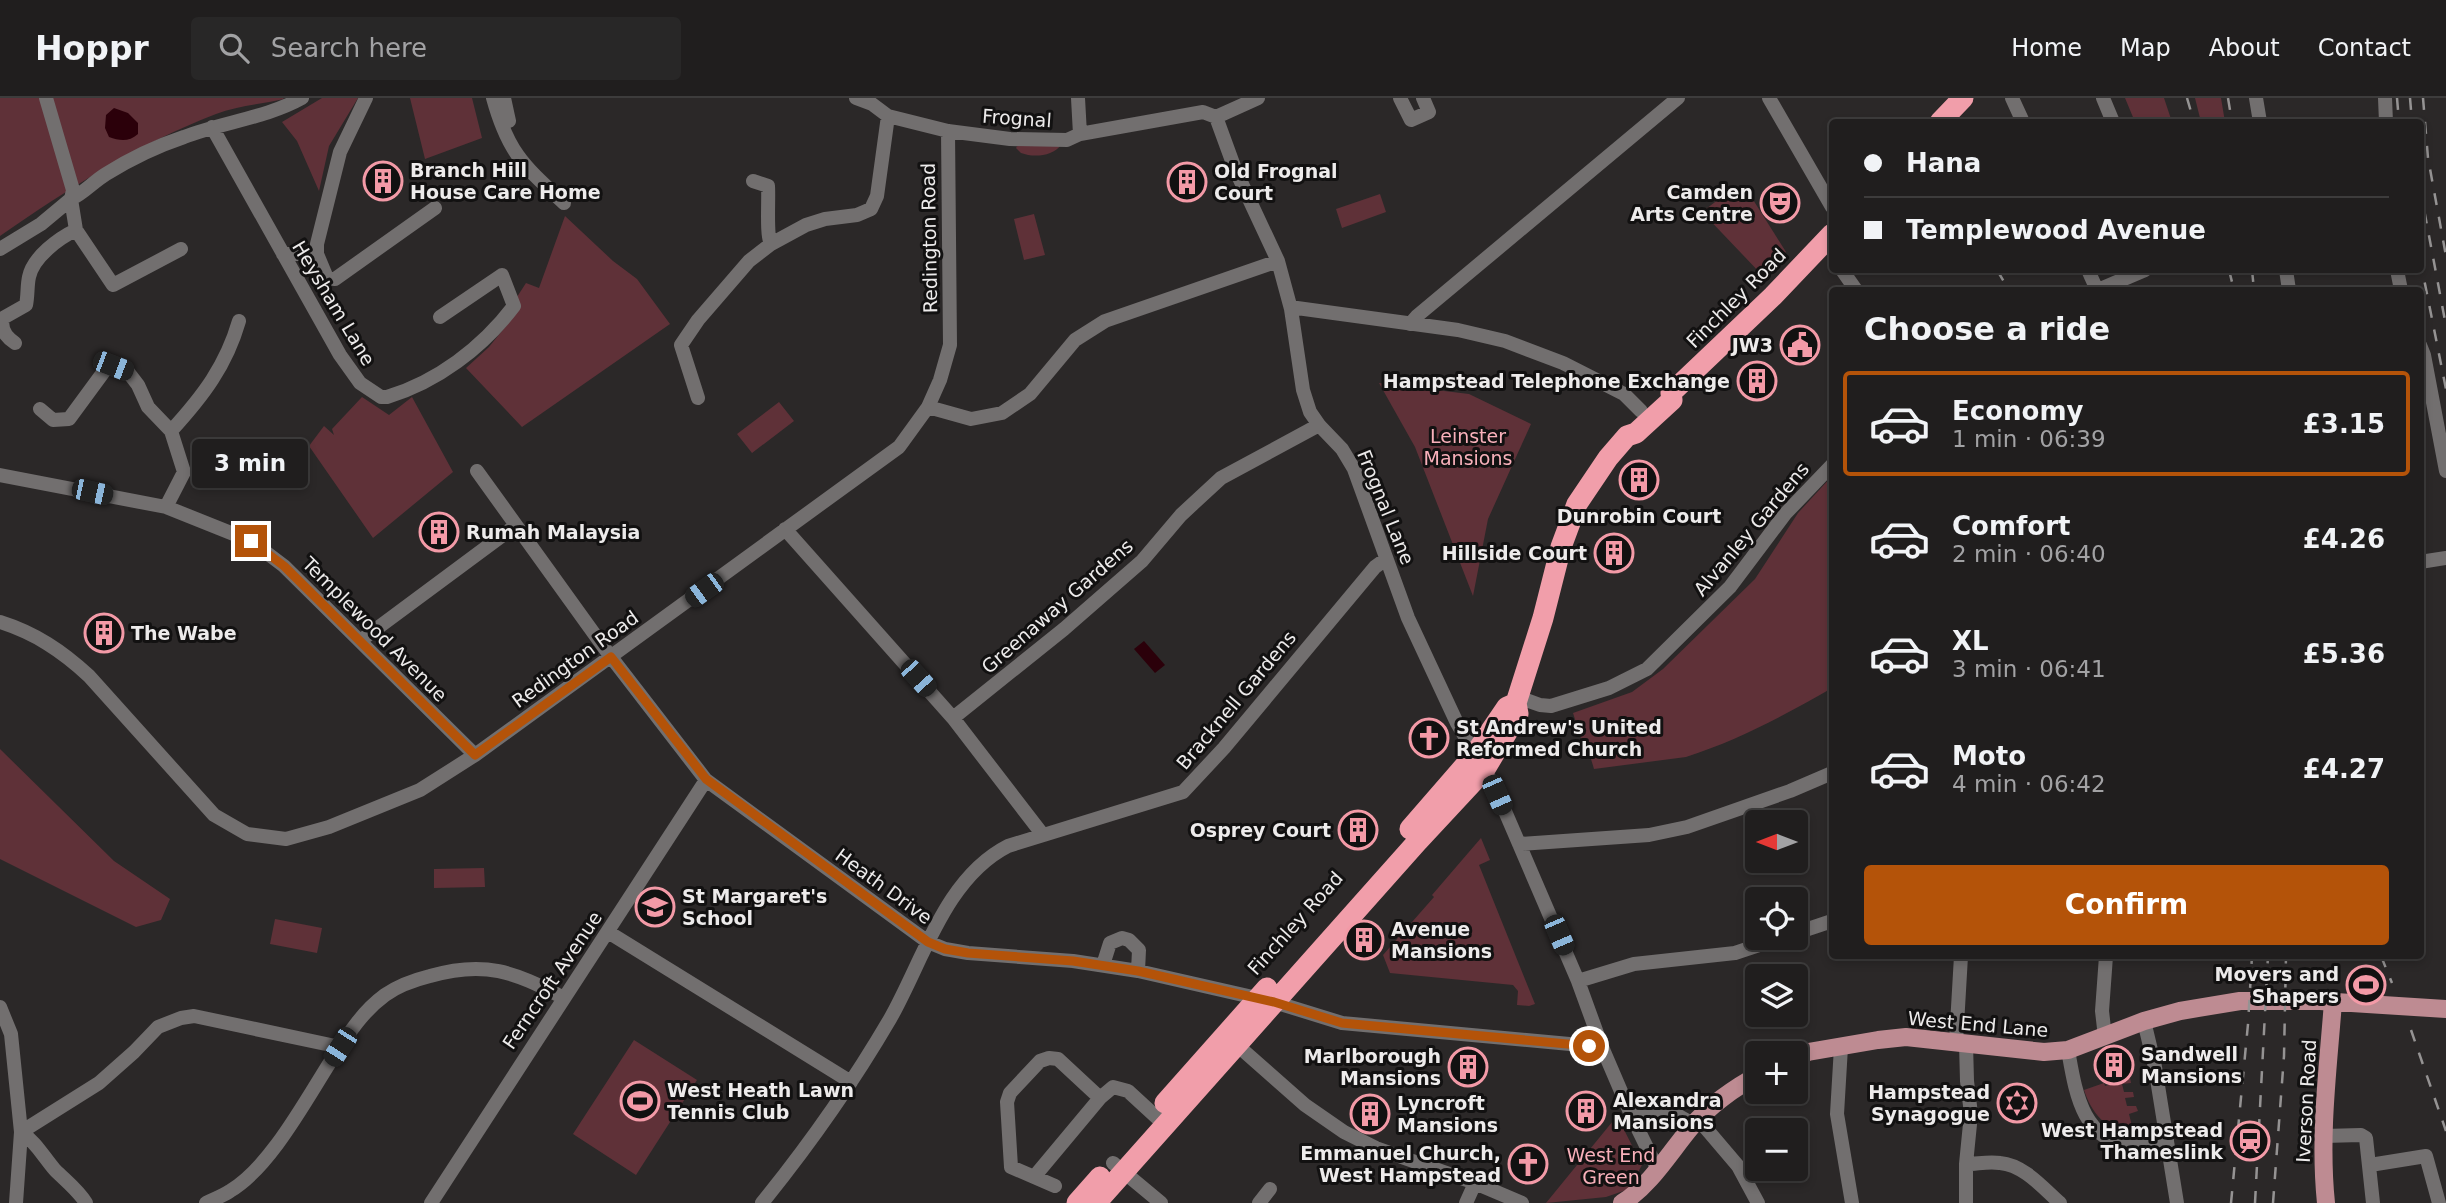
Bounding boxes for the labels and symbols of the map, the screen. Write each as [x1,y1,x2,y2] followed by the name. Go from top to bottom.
[982,105,1052,131] street label: Frognal
[410,159,601,203] place label: Branch Hill House Care Home
[362,160,404,202] building icon: Branch Hill House Care Home
[1214,160,1338,204] place label: Old Frognal Court
[1166,161,1208,203] building icon: Old Frognal Court
[917,163,941,313] street label: Redington Road
[1630,181,1753,225] place label: Camden Arts Centre
[1759,182,1801,224] theatre icon: Camden Arts Centre
[288,237,380,369] street label: Heysham Lane
[1682,244,1790,352] street label: Finchley Road
[1779,324,1821,366] public building icon: JW3
[1730,334,1773,356] place label: JW3
[90,349,137,383] car
[1736,360,1778,402] building icon: Hampstead Telephone Exchange
[1383,370,1730,392] place label: Hampstead Telephone Exchange
[1424,425,1512,469] park label: Leinster Mansions
[193,440,309,488] callout: 3 min
[1353,447,1419,567] street label: Frognal Lane
[1689,458,1813,600] street label: Alvanley Gardens
[1618,459,1660,501] building icon: Dunrobin Court
[70,477,115,507] car
[1557,505,1721,527] place label: Dunrobin Court
[418,511,460,553] building icon: Rumah Malaysia
[466,521,640,543] place label: Rumah Malaysia
[235,525,267,557] route end
[1593,532,1635,574] building icon: Hillside Court
[977,534,1137,678] street label: Greenaway Gardens
[1442,542,1587,564] place label: Hillside Court
[298,552,452,706] street label: Templewood Avenue
[681,569,728,611] car
[508,606,642,712] street label: Redington Road
[83,612,125,654] building icon: The Wabe
[131,622,237,644] place label: The Wabe
[1172,626,1300,774] street label: Bracknell Gardens
[897,655,940,701] car
[1456,716,1662,760] place label: St Andrew's United Reformed Church
[1408,717,1450,759] church icon: St Andrew's United Reformed Church
[1479,772,1516,818] car
[1337,809,1379,851] building icon: Osprey Court
[1745,810,1808,873] north arrow
[1190,819,1331,841] place label: Osprey Court
[831,844,937,928] street label: Heath Drive
[1243,867,1347,979] street label: Finchley Road
[682,885,827,929] place label: St Margaret's School
[634,886,676,928] school or university icon: St Margaret's School
[498,907,606,1053] street label: Ferncroft Avenue
[1542,912,1577,958] car
[1391,918,1492,962] place label: Avenue Mansions
[1343,919,1385,961] building icon: Avenue Mansions
[2215,963,2339,1007] place label: Movers and Shapers
[2345,964,2387,1006] sports icon: Movers and Shapers
[1907,1007,2049,1041] street label: West End Lane
[320,1024,361,1070] car
[1573,1030,1605,1062] route start
[2292,1039,2320,1163] street label: Iverson Road
[2141,1043,2242,1087] place label: Sandwell Mansions
[2093,1044,2135,1086] building icon: Sandwell Mansions
[1304,1045,1441,1089] place label: Marlborough Mansions
[1447,1046,1489,1088] building icon: Marlborough Mansions
[667,1079,854,1123] place label: West Heath Lawn Tennis Club
[619,1080,661,1122] sports icon: West Heath Lawn Tennis Club
[1868,1081,1990,1125] place label: Hampstead Synagogue
[1996,1082,2038,1124] synagogue icon: Hampstead Synagogue
[1613,1089,1722,1133] place label: Alexandra Mansions
[1565,1090,1607,1132] building icon: Alexandra Mansions
[1397,1092,1498,1136] place label: Lyncroft Mansions
[1349,1093,1391,1135] building icon: Lyncroft Mansions
[2041,1119,2223,1163] place label: West Hampstead Thameslink
[2229,1120,2271,1162] station icon: West Hampstead Thameslink
[1300,1142,1501,1186] place label: Emmanuel Church, West Hampstead
[1507,1143,1549,1185] church icon: Emmanuel Church, West Hampstead
[1567,1144,1655,1188] park label: West End Green

